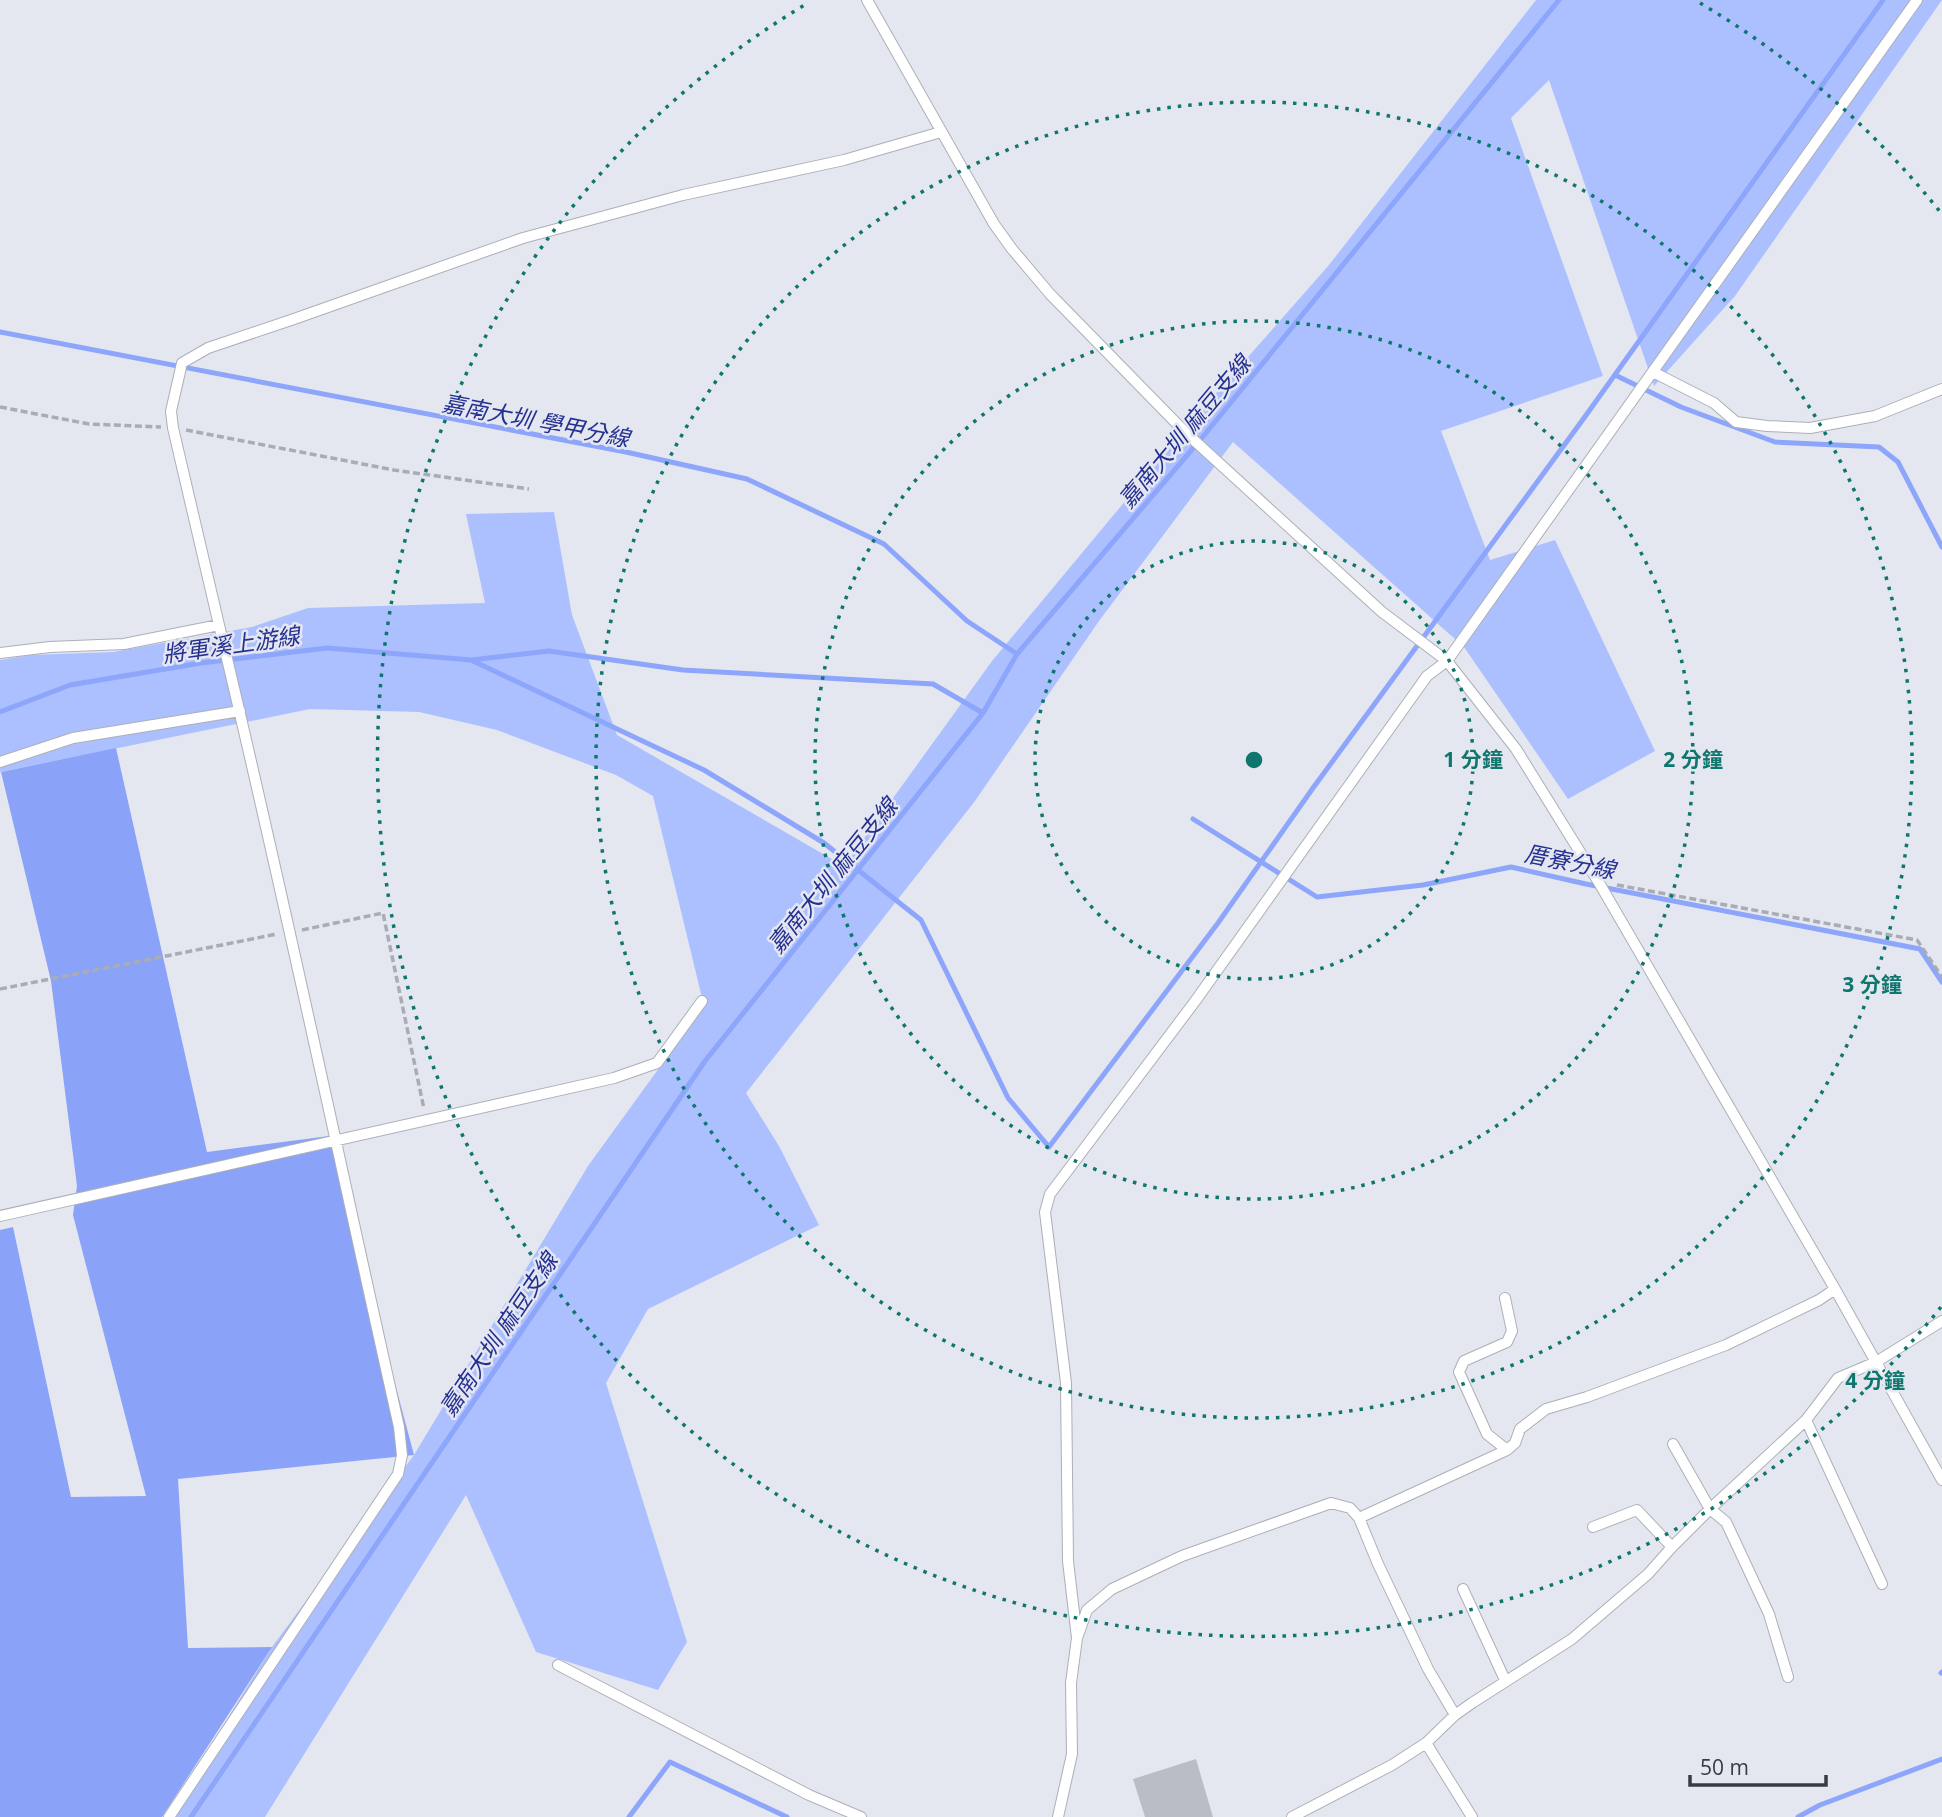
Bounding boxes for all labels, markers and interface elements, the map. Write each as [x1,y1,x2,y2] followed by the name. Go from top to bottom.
[1111,346,1259,514] water label: 嘉南大圳 麻豆支線
[440,386,635,454] water label: 嘉南大圳 學甲分線
[160,618,305,669] water label: 將軍溪上游線
[1443,745,1503,773] text: 1 分鐘
[1663,745,1723,773] text: 2 分鐘
[1242,748,1266,772] centre of rings
[760,789,906,959] water label: 嘉南大圳 麻豆支線
[1522,837,1621,886] water label: 厝寮分線
[1842,970,1902,998] text: 3 分鐘
[432,1244,566,1422] water label: 嘉南大圳 麻豆支線
[1845,1366,1905,1394] text: 4 分鐘
[1690,1744,1826,1788] scale bar
[1700,1753,1749,1781] text: 50 m

